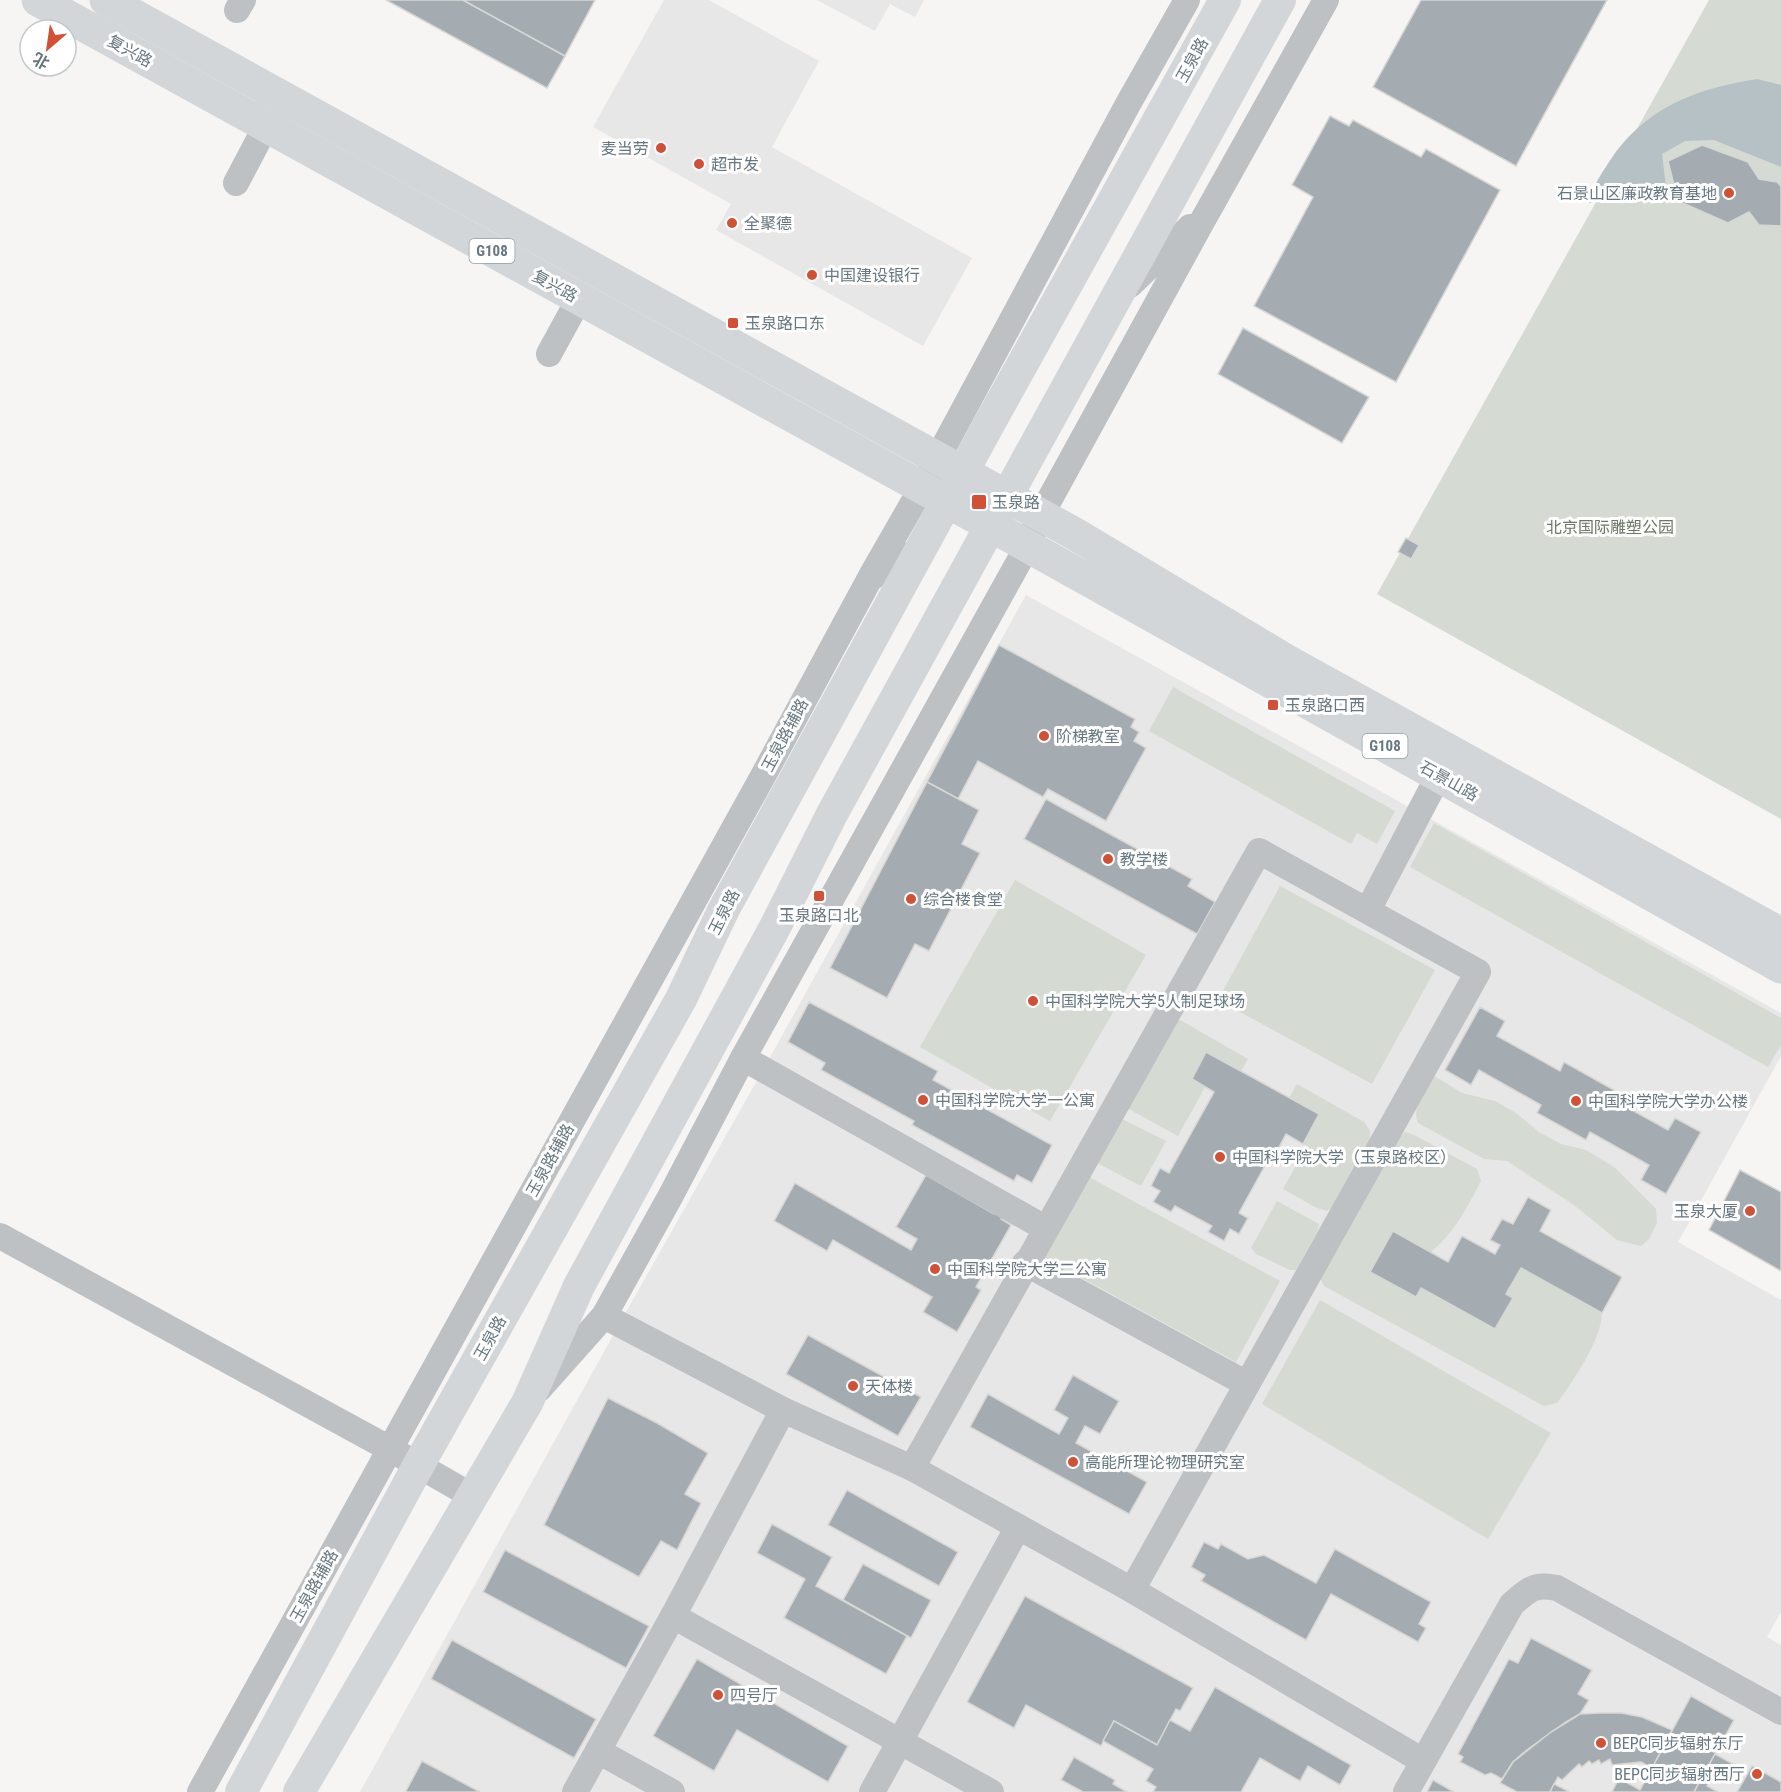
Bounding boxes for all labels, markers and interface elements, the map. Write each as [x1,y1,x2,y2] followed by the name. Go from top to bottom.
[18,18,78,78] north arrow
[104,31,156,71] street label: 复兴路
[1172,34,1212,86] street label: 玉泉路
[29,48,53,73] text: 北
[601,139,649,158] place label: 麦当劳
[654,141,668,155] marker: 麦当劳
[711,155,759,174] place label: 超市发
[692,157,706,171] marker: 超市发
[1557,184,1717,203] place label: 石景山区廉政教育基地
[1722,186,1736,200] marker: 石景山区廉政教育基地
[744,214,792,233] place label: 全聚德
[725,216,739,230] marker: 全聚德
[470,239,514,263] road number: G108
[529,266,581,306] street label: 复兴路
[824,266,920,285] place label: 中国建设银行
[805,268,819,282] marker: 中国建设银行
[745,314,825,333] place label: 玉泉路口东
[726,316,740,330] marker: 玉泉路口东
[970,493,988,511] marker: 玉泉路
[992,493,1040,512] place label: 玉泉路
[1546,518,1674,537] park label: 北京国际雕塑公园
[758,695,812,775] street label: 玉泉路辅路
[1285,696,1365,715] place label: 玉泉路口西
[1266,698,1280,712] marker: 玉泉路口西
[1056,727,1120,746] place label: 阶梯教室
[1037,729,1051,743] marker: 阶梯教室
[1362,734,1408,758] road number: G108
[1416,757,1482,805] street label: 石景山路
[1120,850,1168,869] place label: 教学楼
[1101,852,1115,866] marker: 教学楼
[705,886,743,938] street label: 玉泉路
[812,889,826,903] marker: 玉泉路口北
[923,890,1003,909] place label: 综合楼食堂
[904,892,918,906] marker: 综合楼食堂
[779,906,859,925] place label: 玉泉路口北
[1045,992,1245,1011] place label: 中国科学院大学5人制足球场
[1026,994,1040,1008] marker: 中国科学院大学5人制足球场
[935,1091,1095,1110] place label: 中国科学院大学一公寓
[1588,1092,1748,1111] place label: 中国科学院大学办公楼
[916,1093,930,1107] marker: 中国科学院大学一公寓
[1569,1094,1583,1108] marker: 中国科学院大学办公楼
[522,1120,578,1200] street label: 玉泉路辅路
[1232,1148,1456,1167] place label: 中国科学院大学（玉泉路校区）
[1213,1150,1227,1164] marker: 中国科学院大学（玉泉路校区）
[1674,1202,1738,1221] place label: 玉泉大厦
[1743,1204,1757,1218] marker: 玉泉大厦
[947,1260,1107,1279] place label: 中国科学院大学二公寓
[928,1262,942,1276] marker: 中国科学院大学二公寓
[470,1312,510,1364] street label: 玉泉路
[865,1377,913,1396] place label: 天体楼
[846,1379,860,1393] marker: 天体楼
[1085,1453,1245,1472] place label: 高能所理论物理研究室
[1066,1455,1080,1469] marker: 高能所理论物理研究室
[286,1546,342,1626] street label: 玉泉路辅路
[730,1686,778,1705] place label: 四号厅
[711,1688,725,1702] marker: 四号厅
[1613,1734,1744,1753] place label: BEPC同步辐射东厅
[1594,1736,1608,1750] marker: BEPC同步辐射东厅
[1614,1765,1745,1784] place label: BEPC同步辐射西厅
[1750,1767,1764,1781] marker: BEPC同步辐射西厅

